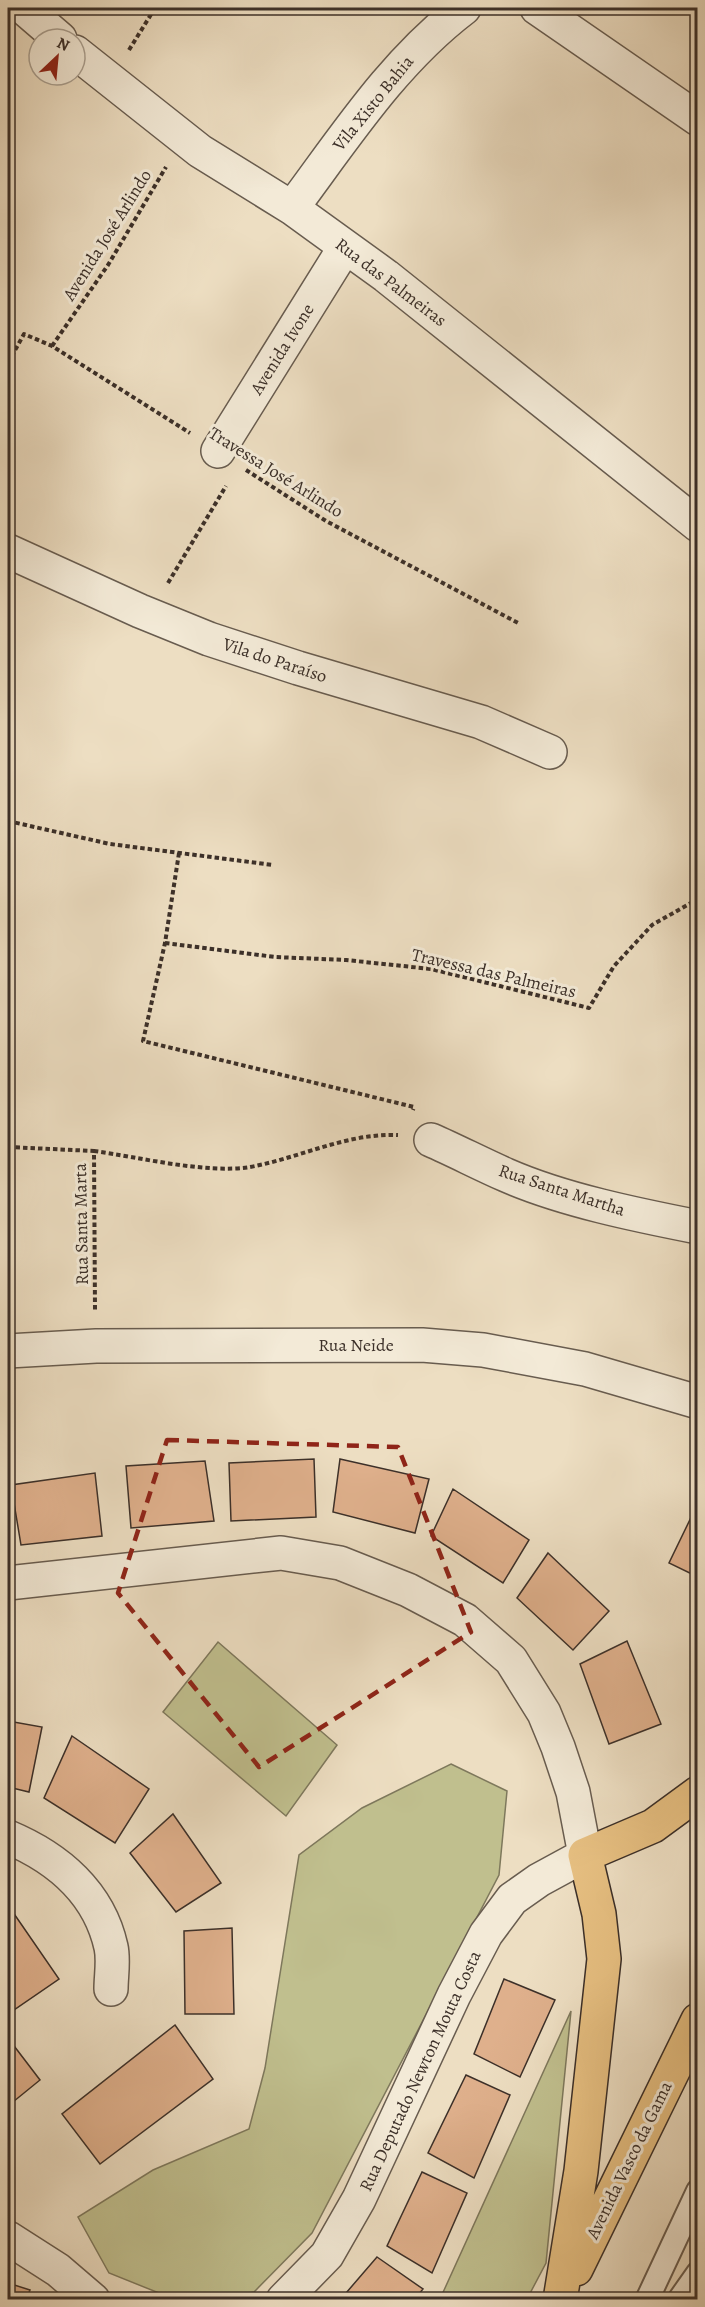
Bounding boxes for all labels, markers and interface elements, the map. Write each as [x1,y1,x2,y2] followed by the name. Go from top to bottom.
[27,27,87,87] north arrow
[53,32,74,57] text: N
[326,50,419,157] street label: Vila Xisto Bahia
[56,165,157,306] street label: Avenida José Arlindo
[330,232,452,332] street label: Rua das Palmeiras
[244,299,319,400] street label: Avenida Ivone
[204,421,348,523] street label: Travessa José Arlindo
[219,632,330,688] street label: Vila do Paraíso
[409,942,579,1004] street label: Travessa das Palmeiras
[496,1158,629,1222] street label: Rua Santa Martha
[68,1162,94,1285] street label: Rua Santa Marta
[318,1333,394,1357] street label: Rua Neide
[354,1946,487,2195] street label: Rua Deputado Newton Mouta Costa
[580,2077,678,2244] street label: Avenida Vasco da Gama

